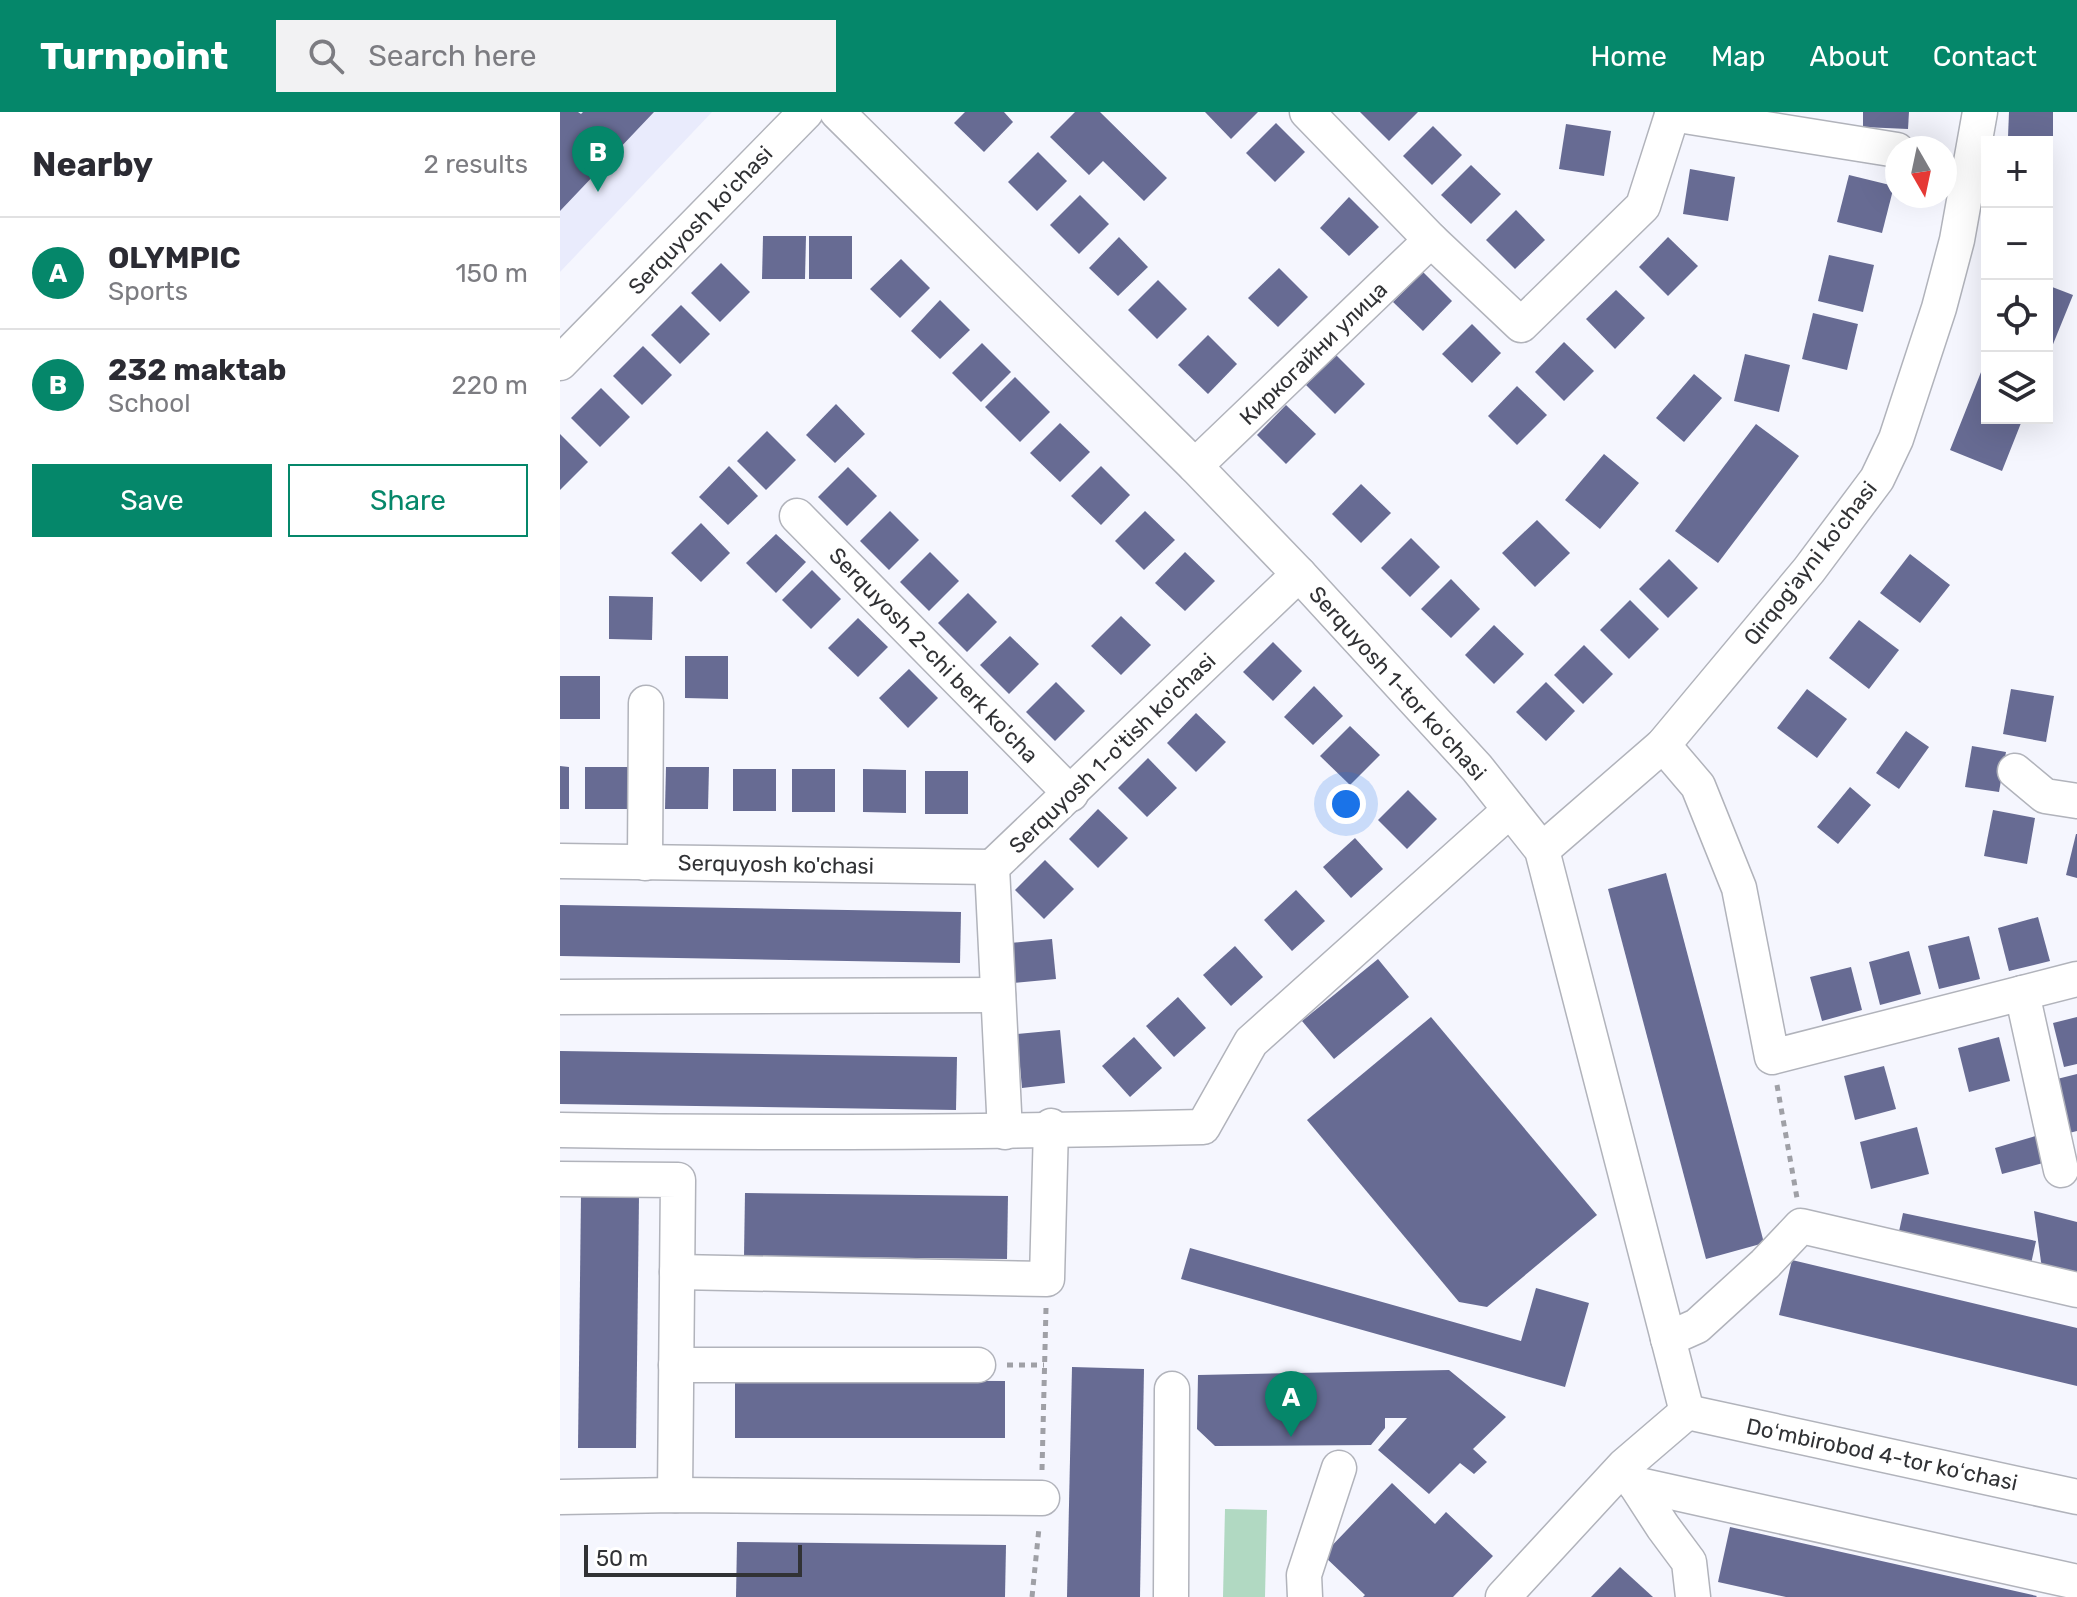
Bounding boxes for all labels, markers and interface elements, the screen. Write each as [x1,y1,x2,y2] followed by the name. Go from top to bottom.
[276,20,836,92] search box
[40,33,228,79] text: Turnpoint
[304,34,348,78] icon: search
[368,38,536,74] text: Search here
[1590,40,1667,73] text: Home
[1711,40,1765,73] text: Map
[1809,40,1889,73] text: About
[1933,40,2037,73] text: Contact
[572,126,624,192] pin: B
[1885,136,1957,208] north arrow
[1981,136,2053,424] map controls
[1981,136,2053,208] button: +
[623,140,778,300] street label: Serquyosh ko'chasi
[32,144,153,185] text: Nearby
[424,149,528,180] text: 2 results
[1981,208,2053,280] button: −
[108,240,241,276] text: OLYMPIC
[49,258,67,289] text: A
[455,258,528,289] text: 150 m
[108,276,188,307] text: Sports
[1234,276,1393,431] street label: Киркогайни улица
[1981,280,2053,352] button: locate
[108,352,287,388] text: 232 maktab
[1981,352,2053,424] button: layers
[49,370,67,401] text: B
[451,370,528,401] text: 220 m
[108,388,191,419] text: School
[32,464,272,537] button: Save
[288,464,528,537] button: Share
[1738,476,1883,651] street label: Qirqog'ayni ko'chasi
[824,542,1044,769] street label: Serquyosh 2-chi berk ko'cha
[1303,581,1492,786] street label: Serquyosh 1-tor koʻchasi
[1003,647,1221,859] street label: Serquyosh 1-o'tish ko'chasi
[1326,784,1366,824] your location
[678,849,874,880] street label: Serquyosh ko'chasi
[1265,1371,1317,1437] pin: A
[1744,1413,2020,1496] street label: Doʻmbirobod 4-tor koʻchasi
[584,1541,802,1577] scale bar
[596,1545,648,1572] text: 50 m

